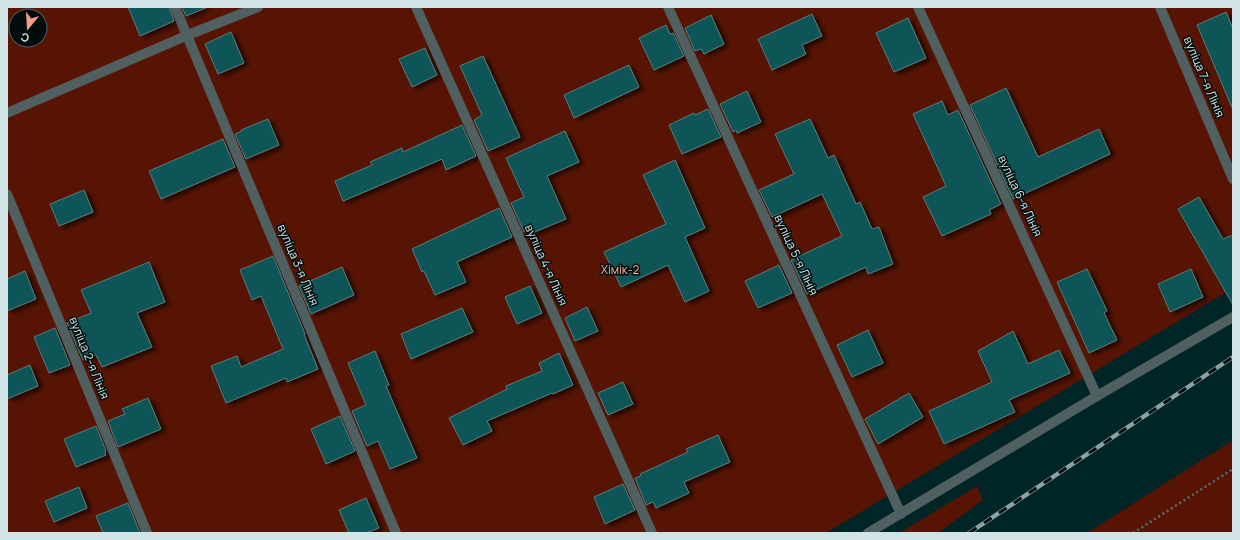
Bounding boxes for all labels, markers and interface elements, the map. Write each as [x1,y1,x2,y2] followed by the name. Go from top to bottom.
[8,8,48,48] north arrow
[19,30,31,46] text: С
[1180,34,1229,120] street label: вуліца 7-я Лінія
[994,152,1047,239] street label: вуліца 6-я Лінія
[770,212,823,298] street label: вуліца 5-я Лінія
[274,221,323,308] street label: вуліца 3-я Лінія
[521,221,572,308] street label: вуліца 4-я Лінія
[601,261,639,278] park label: Хімік-2
[65,314,114,401] street label: вуліца 2-я Лінія

